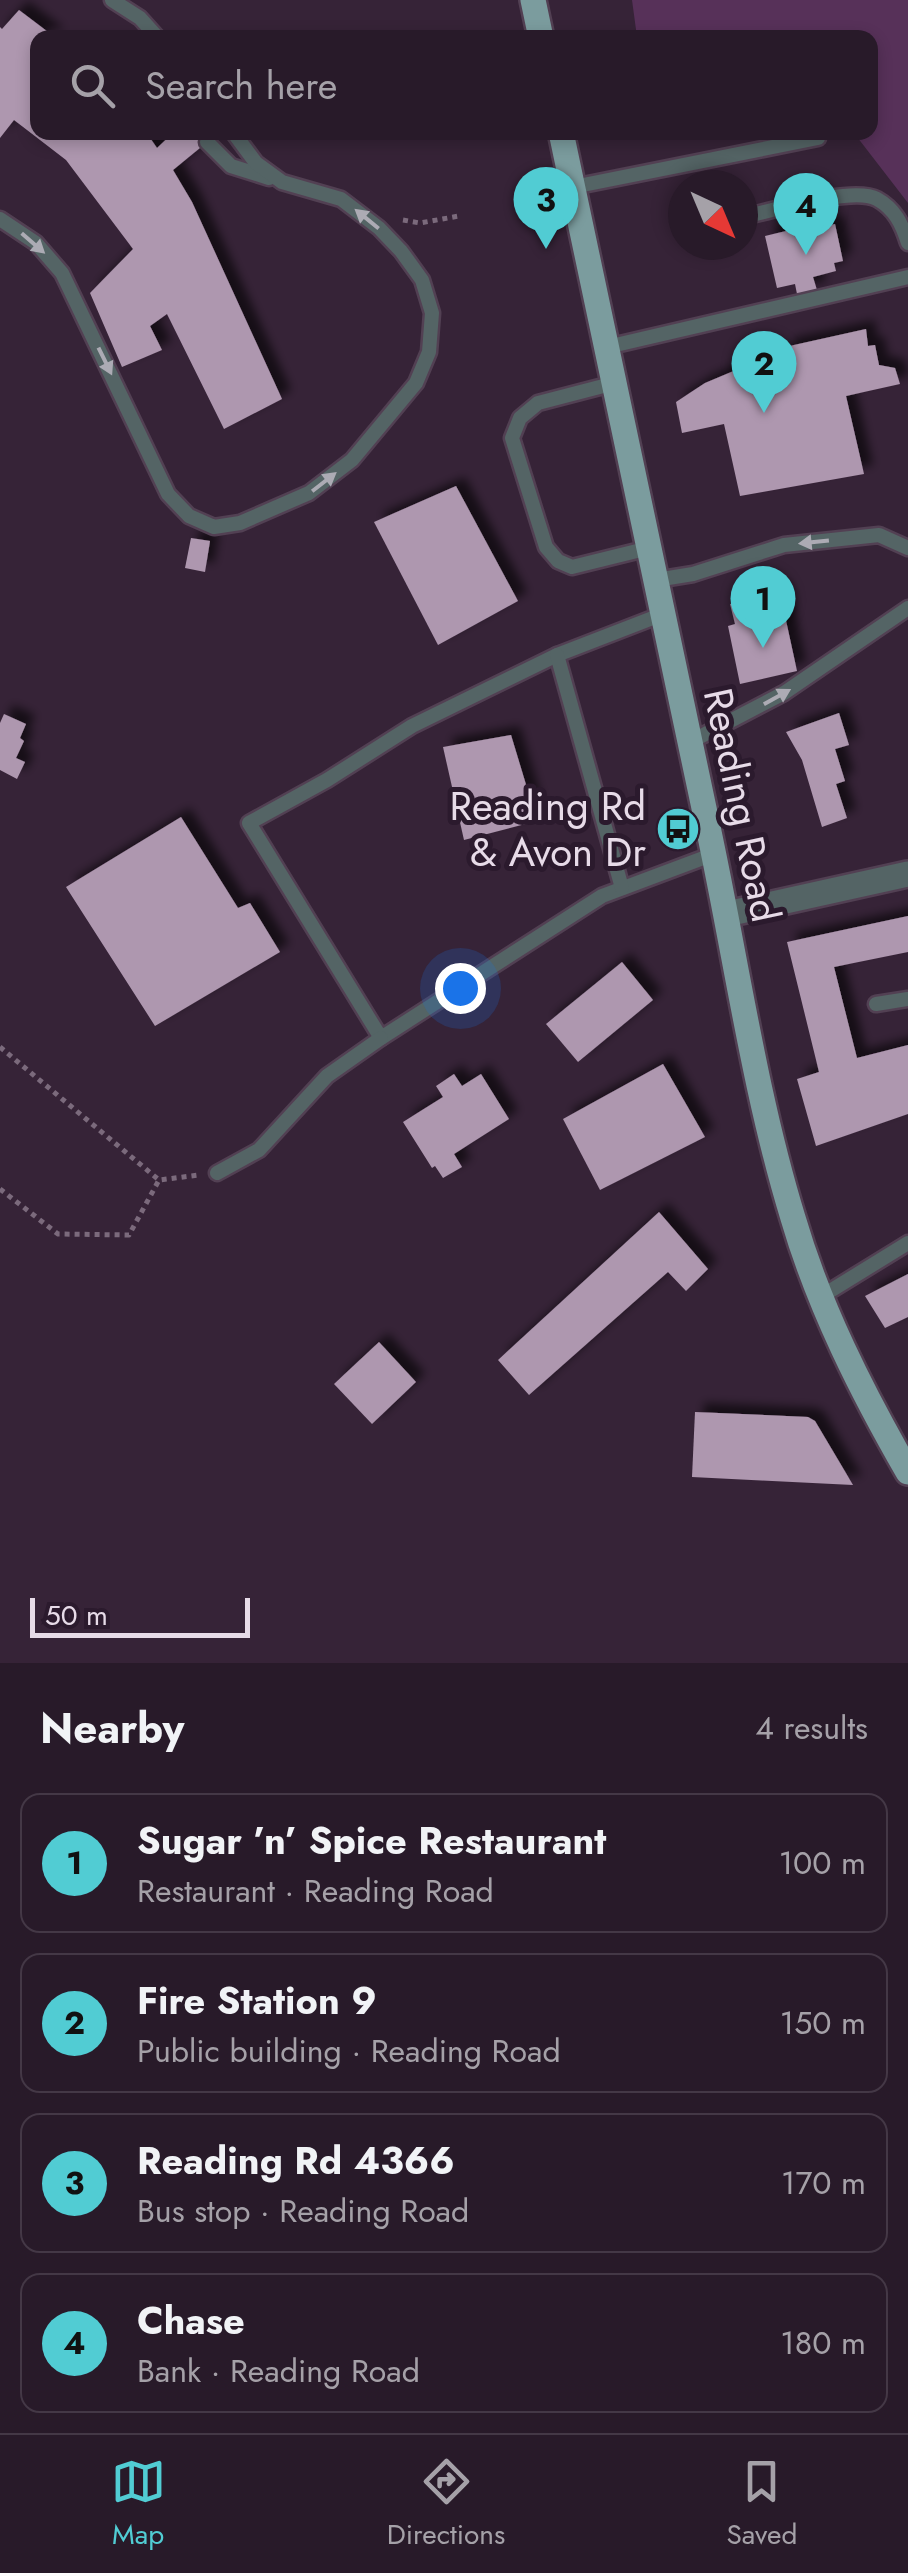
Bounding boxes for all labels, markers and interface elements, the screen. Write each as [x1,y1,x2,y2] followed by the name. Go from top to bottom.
[30,30,878,140] search box
[65,58,120,113] icon: search
[145,58,337,113] text: Search here
[514,166,578,249] pin: 3
[668,170,758,260] north arrow
[774,172,838,255] pin: 4
[355,209,381,230] one-way arrow
[20,232,45,254] one-way arrow
[732,330,796,413] pin: 2
[96,347,113,376] one-way arrow
[311,472,337,492] one-way arrow
[798,534,830,550] one-way arrow
[730,566,796,648] pin: 1
[689,683,795,927] street label: Reading Road
[762,688,791,705] one-way arrow
[450,777,646,881] place label: Reading Rd & Avon Dr
[655,806,701,852] bus stop icon: Reading Rd & Avon Dr
[435,963,486,1014] your location
[30,1593,250,1638] scale bar
[45,1595,108,1636] text: 50 m
[40,1698,184,1759] text: Nearby
[755,1705,868,1751] text: 4 results
[137,1813,606,1868] text: Sugar ’n’ Spice Restaurant
[66,1840,83,1886] text: 1
[779,1840,866,1886] text: 100 m
[137,1868,494,1914] text: Restaurant · Reading Road
[137,1973,377,2028] text: Fire Station 9
[64,2000,85,2046] text: 2
[780,2000,866,2046] text: 150 m
[137,2028,561,2074] text: Public building · Reading Road
[137,2133,455,2188] text: Reading Rd 4366
[65,2160,84,2206] text: 3
[781,2160,866,2206] text: 170 m
[137,2188,469,2234] text: Bus stop · Reading Road
[137,2293,245,2348] text: Chase
[63,2320,86,2366] text: 4
[780,2320,866,2366] text: 180 m
[137,2348,420,2394] text: Bank · Reading Road
[111,2454,166,2555] tab: Map
[387,2454,505,2555] tab: Directions
[726,2454,797,2555] tab: Saved

